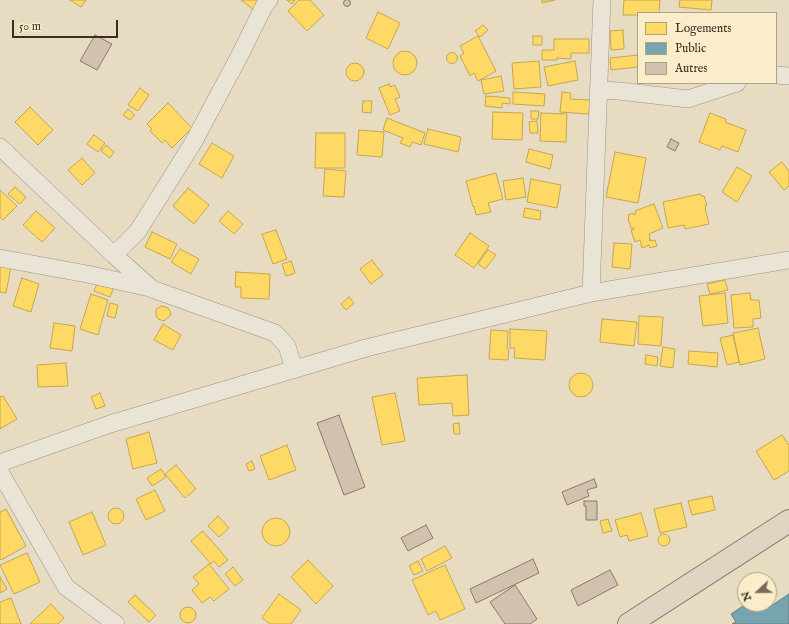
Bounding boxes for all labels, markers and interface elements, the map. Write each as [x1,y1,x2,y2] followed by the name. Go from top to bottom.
[14,12,120,38] scale bar
[637,12,777,84] legend
[19,19,41,34] text: 50 m
[675,21,732,36] text: Logements
[675,41,706,56] text: Public
[675,61,708,76] text: Autres
[737,572,777,612] north arrow
[739,589,755,603] text: N

